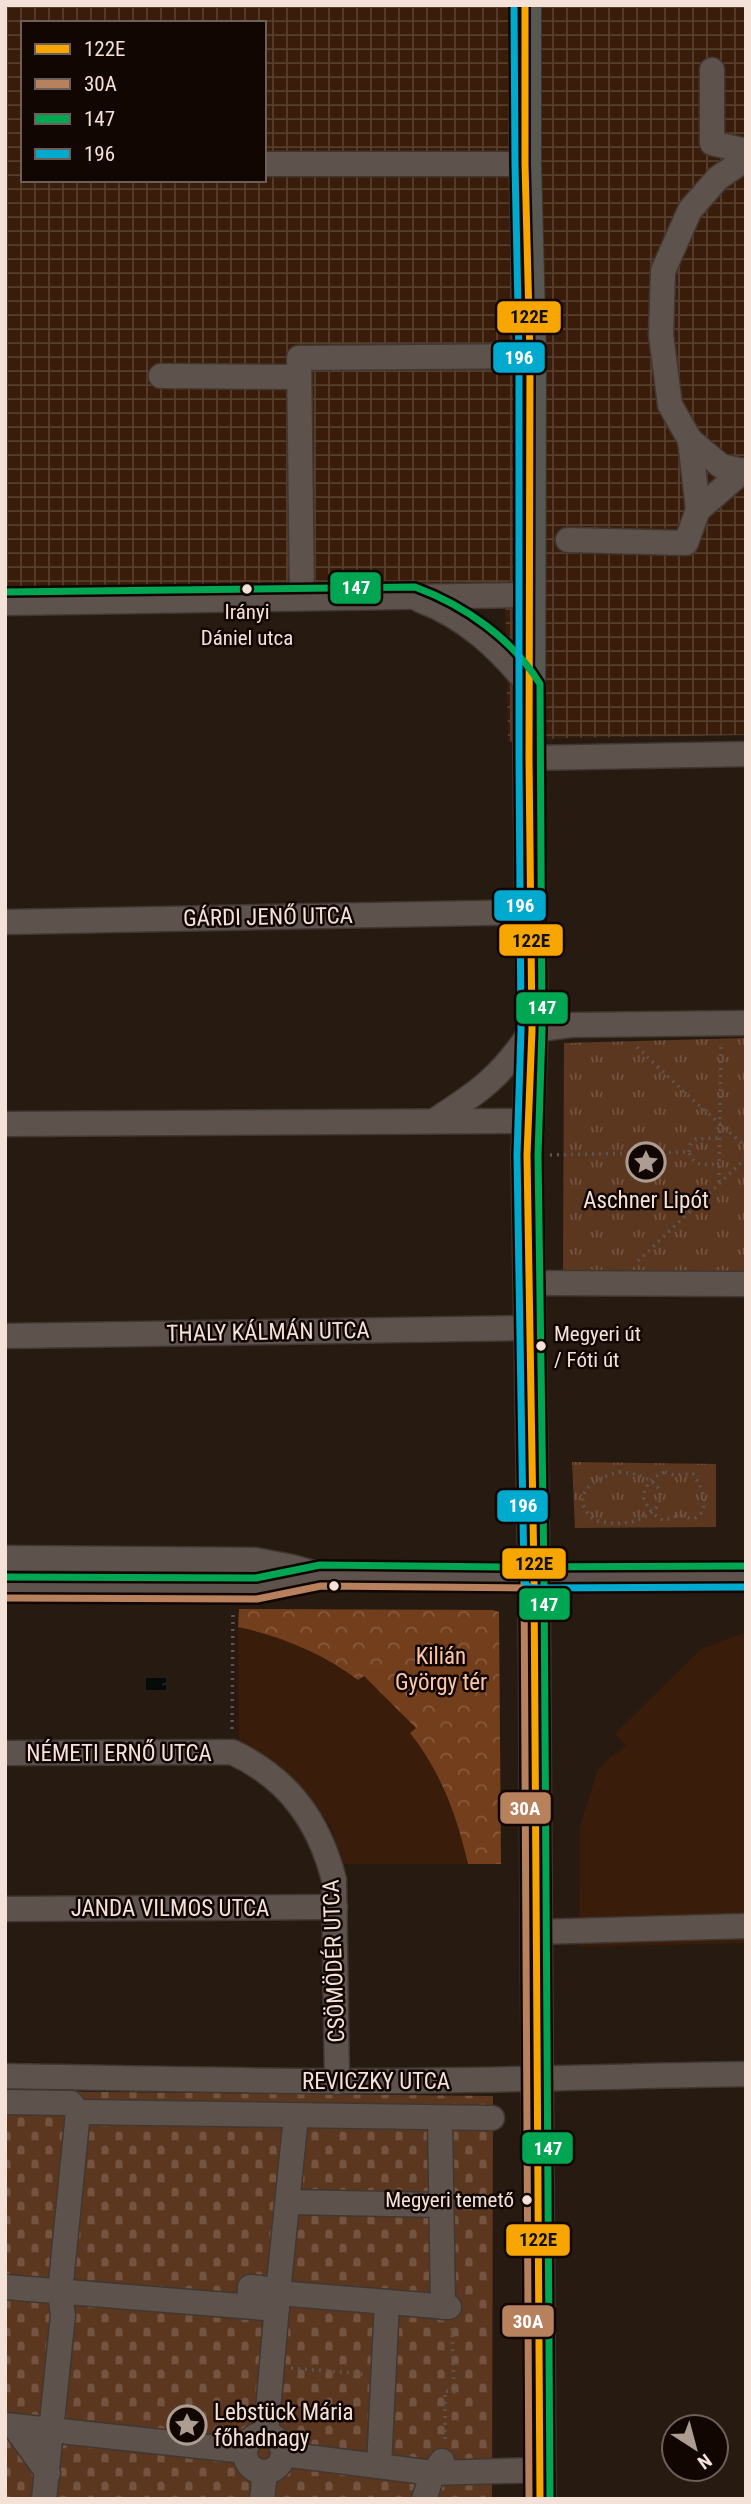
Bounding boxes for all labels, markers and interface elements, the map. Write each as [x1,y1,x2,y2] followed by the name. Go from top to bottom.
[21,21,266,182] legend
[84,37,126,61] text: 122E
[84,72,117,96] text: 30A
[84,107,115,131] text: 147
[84,142,115,166] text: 196
[496,300,562,334] line badge: 122E
[510,305,548,328] text: 122E
[492,341,546,374] line badge: 196
[505,346,533,369] text: 196
[329,571,382,605] line badge: 147
[342,576,370,599] text: 147
[240,582,254,596] marker: Irányi Dániel utca
[201,600,293,650] place label: Irányi Dániel utca
[493,889,547,922] line badge: 196
[506,894,534,917] text: 196
[183,901,353,932] street label: GÁRDI JENŐ UTCA
[498,923,564,957] line badge: 122E
[512,929,550,952] text: 122E
[515,991,569,1025] line badge: 147
[528,996,556,1019] text: 147
[625,1141,667,1183] place icon: Aschner Lipót
[583,1187,709,1214] place label: Aschner Lipót
[166,1316,370,1347] street label: THALY KÁLMÁN UTCA
[554,1322,641,1372] place label: Megyeri út / Fóti út
[534,1339,548,1353] marker: Megyeri út / Fóti út
[496,1489,549,1523] line badge: 196
[509,1494,537,1517] text: 196
[501,1547,567,1580] line badge: 122E
[515,1552,553,1575] text: 122E
[327,1579,341,1593] unlabelled marker
[518,1587,571,1621] line badge: 147
[530,1593,558,1616] text: 147
[395,1643,487,1696] park label: Kilián György tér
[26,1739,212,1767] street label: NÉMETI ERNŐ UTCA
[499,1791,552,1825] line badge: 30A
[510,1797,541,1820] text: 30A
[317,1879,350,2043] street label: CSÖMÖDÉR UTCA
[71,1895,269,1922] street label: JANDA VILMOS UTCA
[302,2068,450,2095] street label: REVICZKY UTCA
[521,2131,574,2165] line badge: 147
[534,2137,562,2160] text: 147
[385,2188,514,2212] place label: Megyeri temető
[520,2193,534,2207] marker: Megyeri temető
[505,2223,571,2257] line badge: 122E
[519,2228,557,2251] text: 122E
[501,2304,555,2338] line badge: 30A
[513,2310,544,2333] text: 30A
[214,2399,353,2452] place label: Lebstück Mária főhadnagy
[166,2404,208,2446] place icon: Lebstück Mária főhadnagy
[660,2413,730,2483] north arrow
[693,2449,716,2474] text: N

